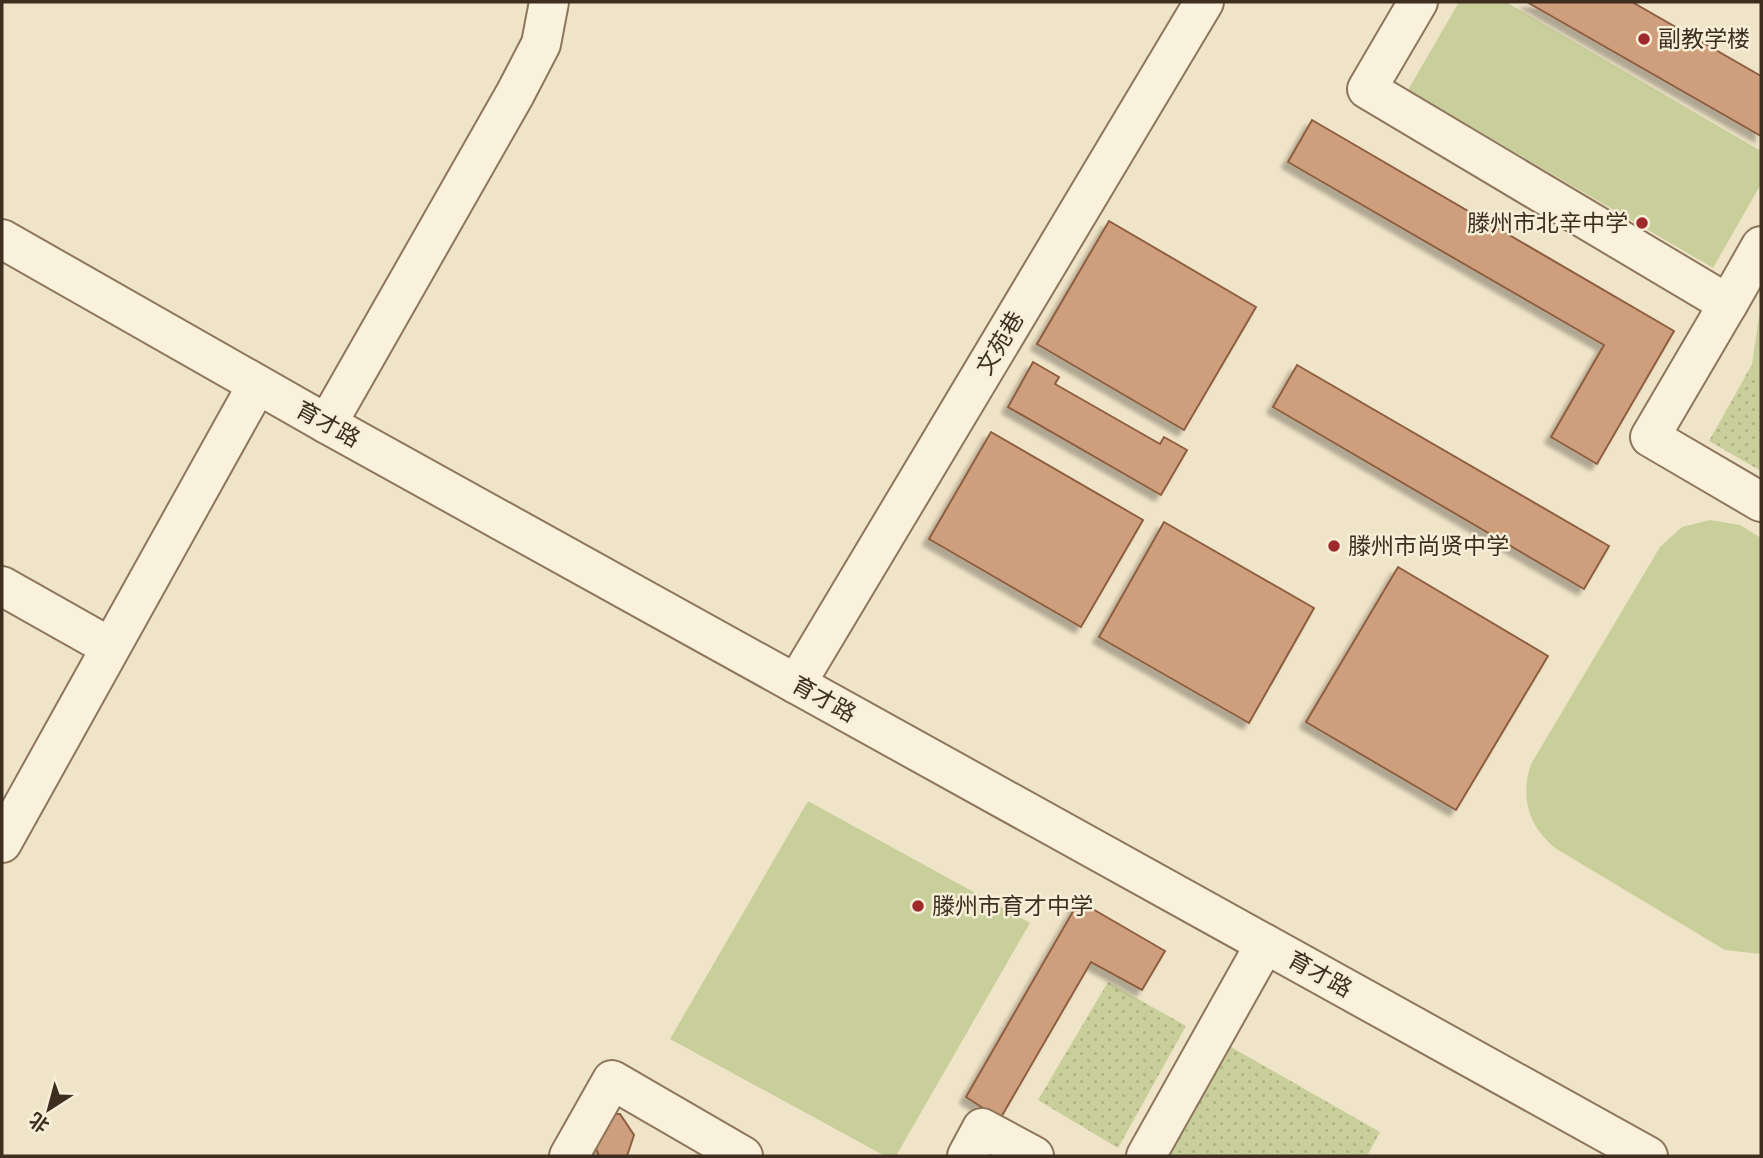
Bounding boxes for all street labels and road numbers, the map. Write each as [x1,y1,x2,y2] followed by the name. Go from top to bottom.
[970,306,1030,380] street label: 文苑巷
[291,395,365,453] street label: 育才路
[787,670,861,728] street label: 育才路
[1283,945,1357,1003] street label: 育才路

